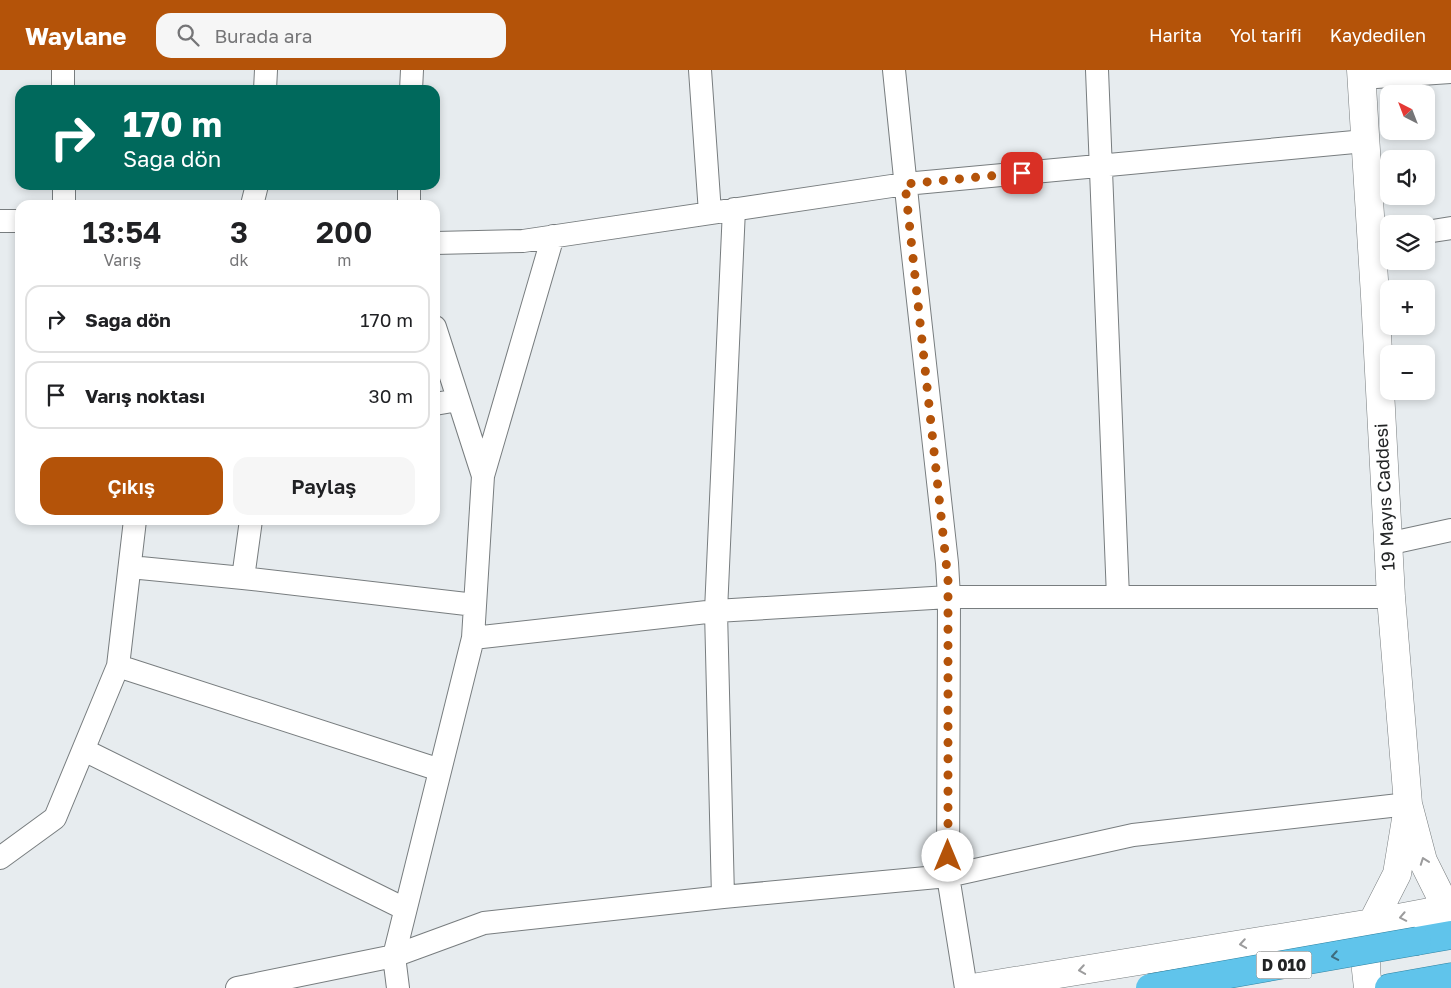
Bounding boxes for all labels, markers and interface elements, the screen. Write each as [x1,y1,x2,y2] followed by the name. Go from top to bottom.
[156,13,506,58] search box
[25,21,126,50] text: Waylane
[174,21,202,49] icon: search
[214,24,312,47] text: Burada ara
[1149,24,1202,46] text: Harita
[1230,24,1302,46] text: Yol tarifi
[1330,24,1426,46] text: Kaydedilen
[1380,85,1435,140] north arrow
[1380,85,1435,400] map controls
[123,103,222,145] text: 170 m
[40,105,105,170] icon: right
[123,145,221,172] text: Sağa dön
[1380,150,1435,205] button: sound
[1001,152,1043,194] pin
[1008,159,1036,187] icon: arrive
[83,214,162,250] text: 13:54
[230,214,248,250] text: 3
[316,214,372,250] text: 200
[1380,215,1435,270] button: layers
[103,250,141,270] text: Varış
[230,250,248,270] text: dk
[337,250,351,270] text: m
[1380,280,1435,335] button: +
[42,305,70,333] icon: right
[85,308,171,331] text: Sağa dön
[360,308,413,331] text: 170 m
[1380,345,1435,400] button: −
[42,381,70,409] icon: arrive
[85,384,205,407] text: Varış noktası
[369,384,413,407] text: 30 m
[1369,423,1399,571] street label: 19 Mayıs Caddesi
[40,457,223,515] button: Çıkış
[233,457,415,515] button: Paylaş
[921,829,973,881] position arrow
[1420,857,1430,865] one-way arrow
[1399,912,1407,922] one-way arrow
[1238,938,1246,949] one-way arrow
[1330,950,1339,960] one-way arrow
[1256,952,1312,978] road number: D 010
[1078,964,1086,975] one-way arrow

